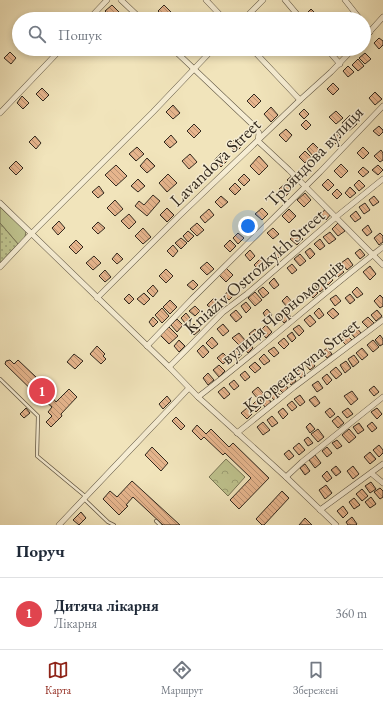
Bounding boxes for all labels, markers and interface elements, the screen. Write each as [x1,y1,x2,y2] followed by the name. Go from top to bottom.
[12,12,371,56] search box
[26,23,48,45] icon: search
[58,25,102,44] text: Пошук
[260,101,368,211] street label: Трояндова вулиця
[165,113,265,211] street label: Lavandova Street
[179,203,330,339] street label: Kniaziv Ostrozkykh Street
[238,216,258,236] your location
[216,253,348,369] street label: вулиця Чорноморців
[238,312,364,417] street label: Kooperatyvna Street
[29,376,55,406] pin: 1
[16,540,65,562] text: Поруч
[54,596,159,615] text: Дитяча лікарня
[26,605,32,622] text: 1
[336,605,367,622] text: 360 m
[54,615,97,632] text: Лікарня
[45,659,71,697] tab: Карта
[161,659,203,697] tab: Маршрут
[293,659,338,697] tab: Збережені

